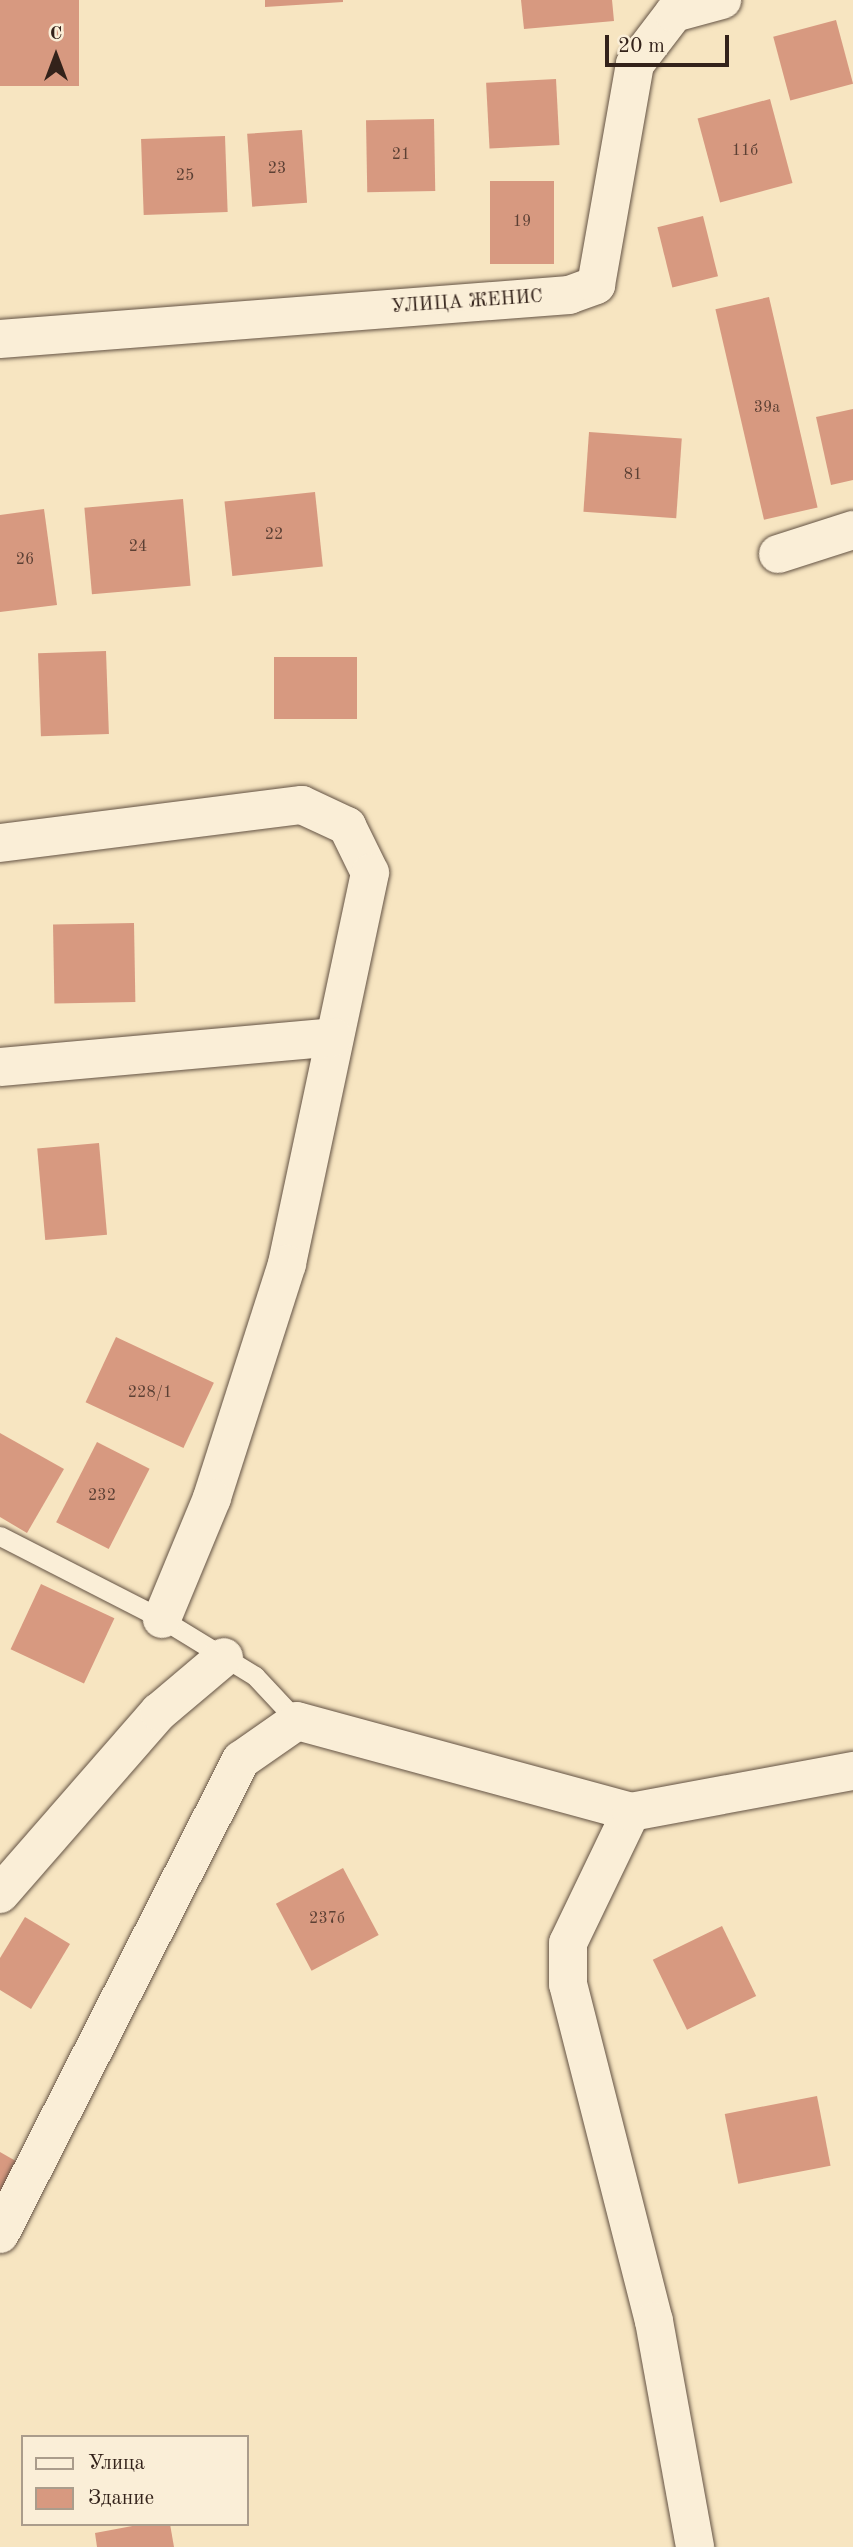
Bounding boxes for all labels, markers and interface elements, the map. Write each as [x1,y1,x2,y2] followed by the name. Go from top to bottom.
[21,21,91,91] north arrow
[608,21,732,65] scale bar
[50,25,62,44] text: С
[618,36,665,57] text: 20 m
[732,141,758,161] house number: 11б
[392,145,410,165] house number: 21
[268,159,286,179] house number: 23
[176,166,194,186] house number: 25
[513,212,531,232] house number: 19
[390,286,544,320] street label: УЛИЦА ЖЕНИС
[754,398,780,418] house number: 39а
[624,465,642,485] house number: 81
[265,525,283,545] house number: 22
[129,537,147,557] house number: 24
[16,550,34,570] house number: 26
[128,1383,172,1403] house number: 228/1
[88,1486,116,1506] house number: 232
[309,1909,345,1929] house number: 237б
[21,2435,248,2526] legend
[88,2453,145,2474] text: Улица
[88,2488,154,2509] text: Здание

